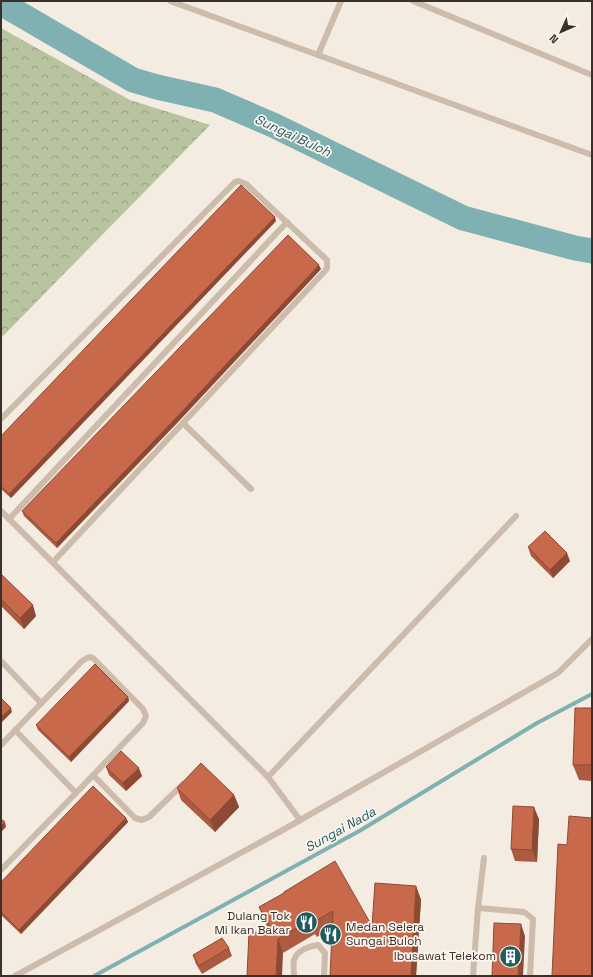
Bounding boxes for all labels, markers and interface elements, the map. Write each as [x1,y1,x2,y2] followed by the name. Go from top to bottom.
[541,12,581,52] north arrow
[546,32,561,47] text: N
[252,110,334,161] water label: Sungai Buloh
[302,803,379,856] water label: Sungai Nada
[214,908,291,938] place label: Dulang Tok Mi Ikan Bakar
[293,910,319,936] restaurant icon: Dulang Tok Mi Ikan Bakar
[346,919,424,949] place label: Medan Selera Sungai Buloh
[317,921,343,947] restaurant icon: Medan Selera Sungai Buloh
[498,943,524,969] building icon: Ibusawat Telekom
[394,948,496,964] place label: Ibusawat Telekom

